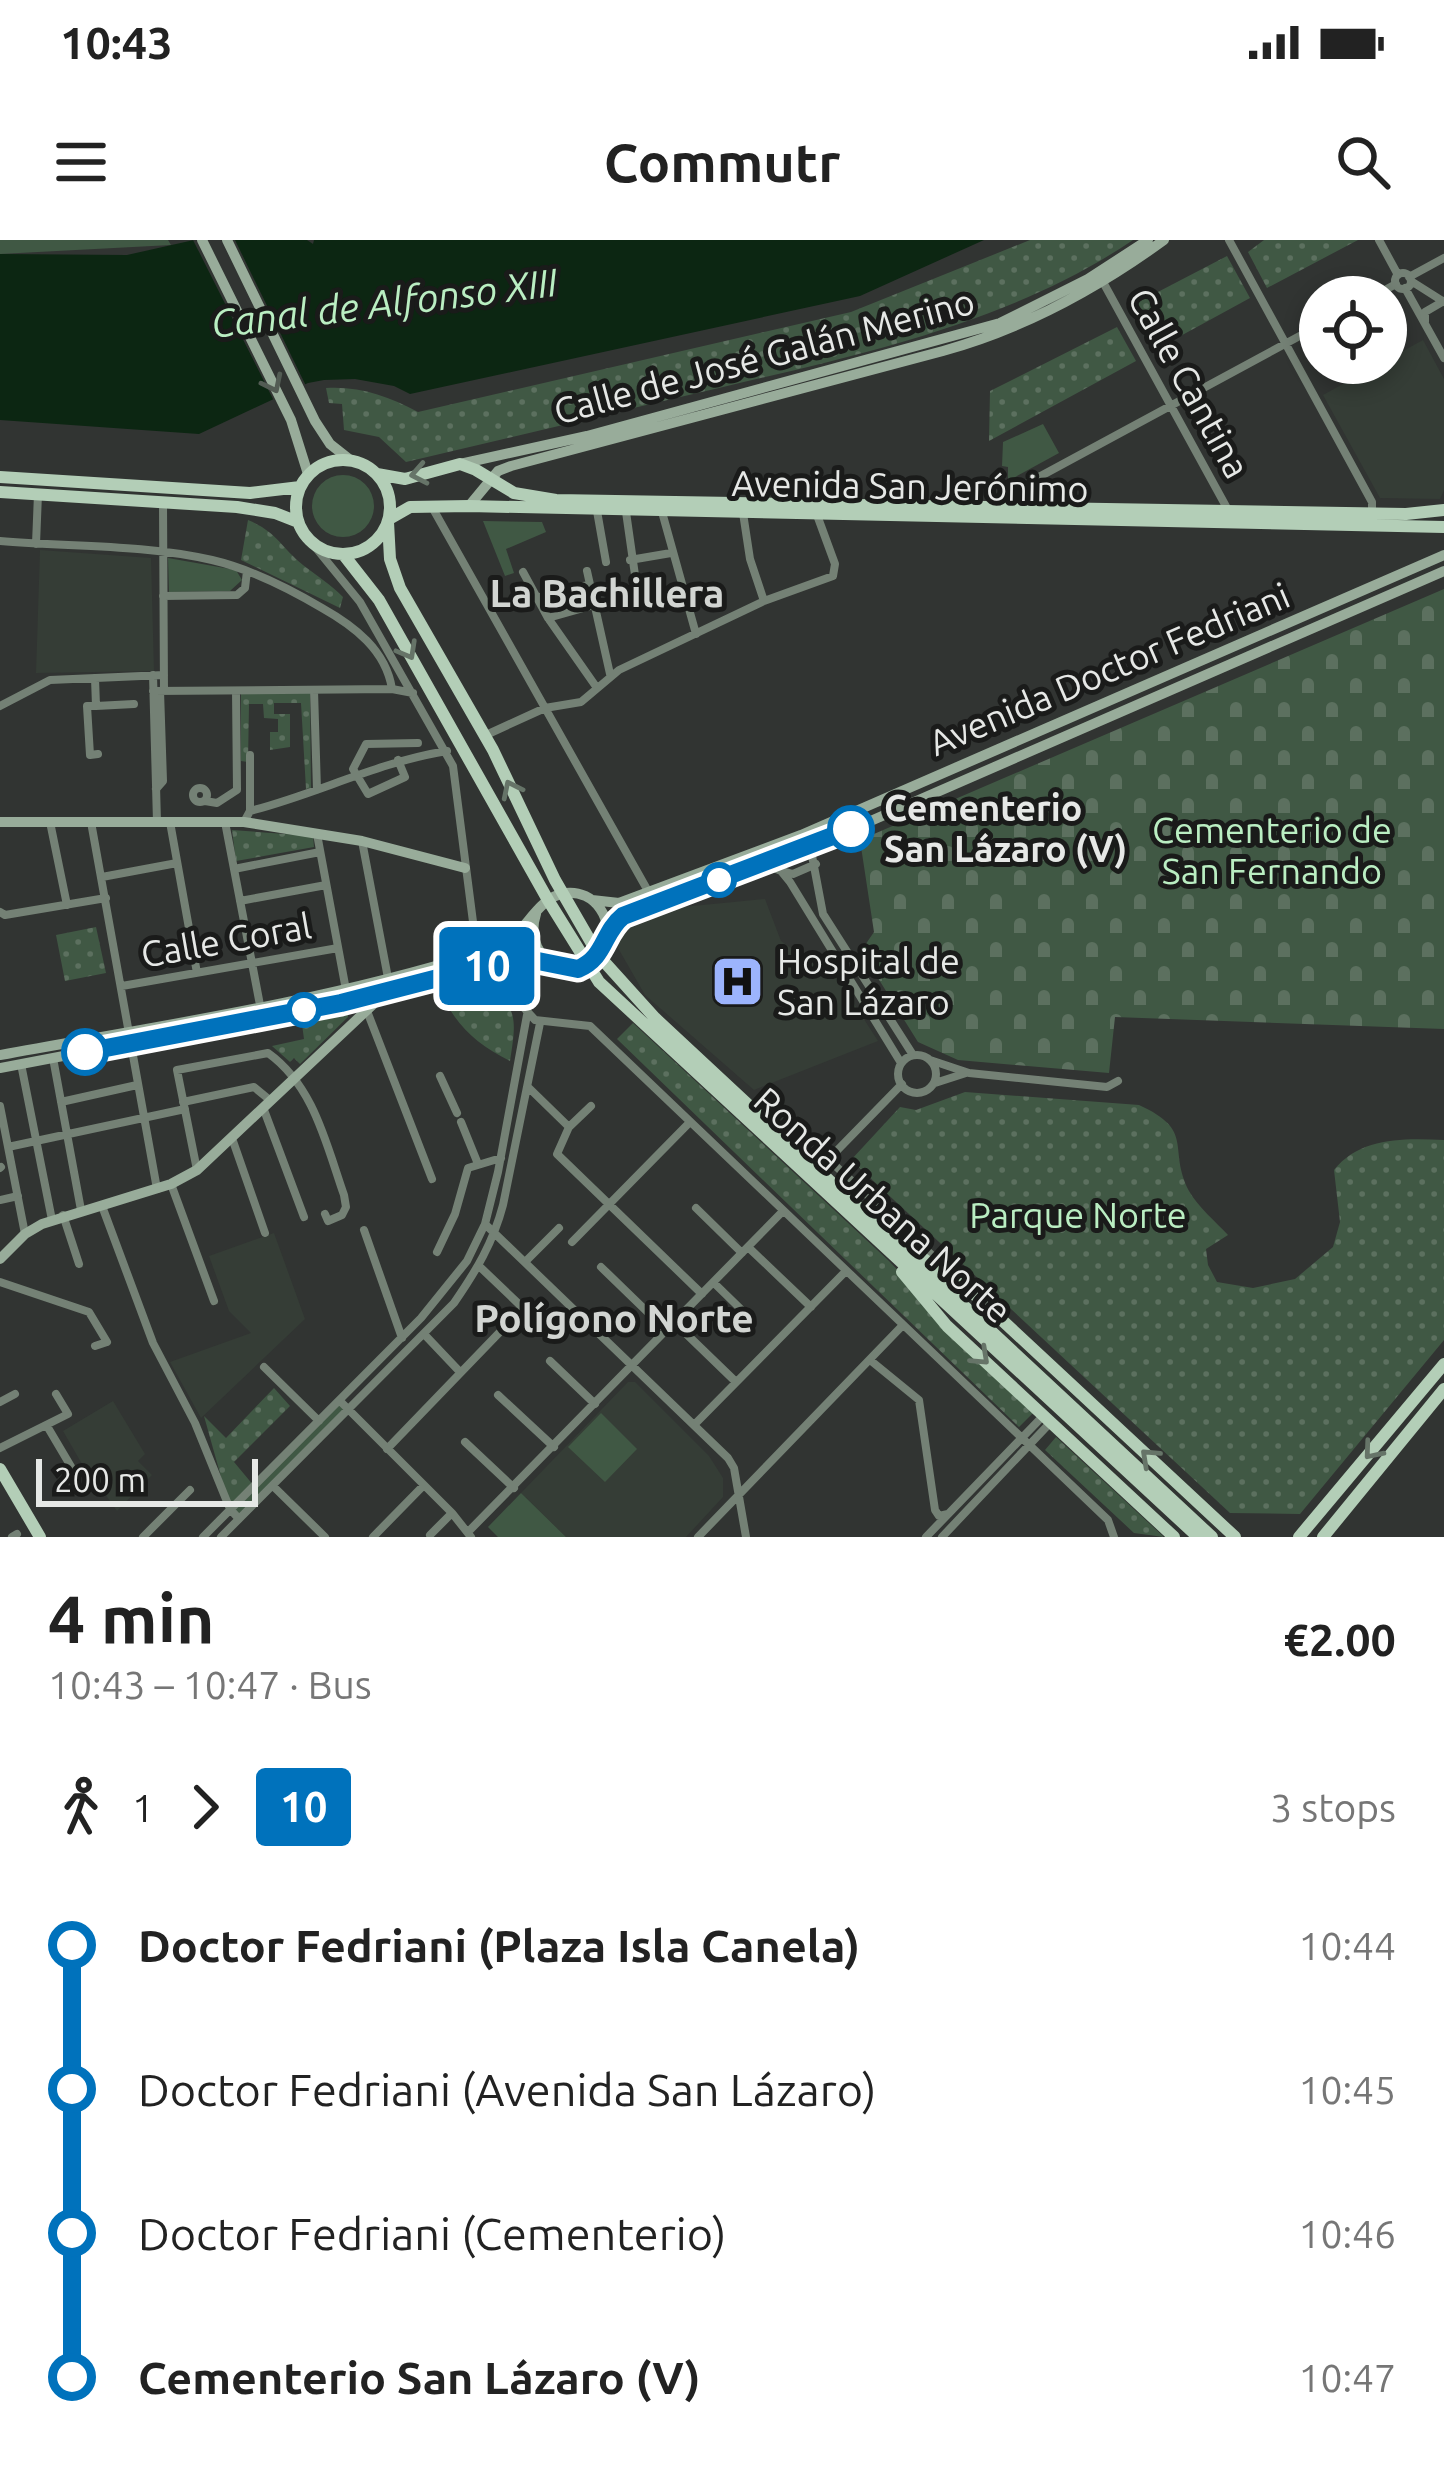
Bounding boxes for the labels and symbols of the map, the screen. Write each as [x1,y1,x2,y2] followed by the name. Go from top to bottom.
[208,260,561,345] water label: Canal de Alfonso XIII
[549,280,979,431] street label: Calle de José Galán Merino
[1120,281,1258,485] street label: Calle Cantina
[259,372,283,393] one-way arrow
[409,460,429,486] one-way arrow
[731,462,1089,509] street label: Avenida San Jerónimo
[489,571,725,614] district label: La Bachillera
[922,574,1295,763] street label: Avenida Doctor Fedriani
[393,638,416,659] one-way arrow
[502,780,526,801] one-way arrow
[884,787,1127,869] place label: Cementerio San Lázaro (V)
[829,807,873,851] marker: Cementerio San Lázaro (V)
[1152,809,1392,891] park label: Cementerio de San Fernando
[703,864,735,896] unlabelled marker
[138,904,314,975] street label: Calle Coral
[433,927,541,1005] line badge: 10
[777,940,960,1022] place label: Hospital de San Lázaro
[710,954,766,1010] hospital icon: Hospital de San Lázaro
[288,994,320,1026] unlabelled marker
[63,1030,107,1074] unlabelled marker
[747,1079,1020,1331] street label: Ronda Urbana Norte
[969,1194,1187,1235] park label: Parque Norte
[474,1296,754,1339] district label: Polígono Norte
[967,1343,988,1365] one-way arrow
[1365,1437,1386,1459] one-way arrow
[1142,1450,1163,1472] one-way arrow
[36,1453,258,1506] scale bar

